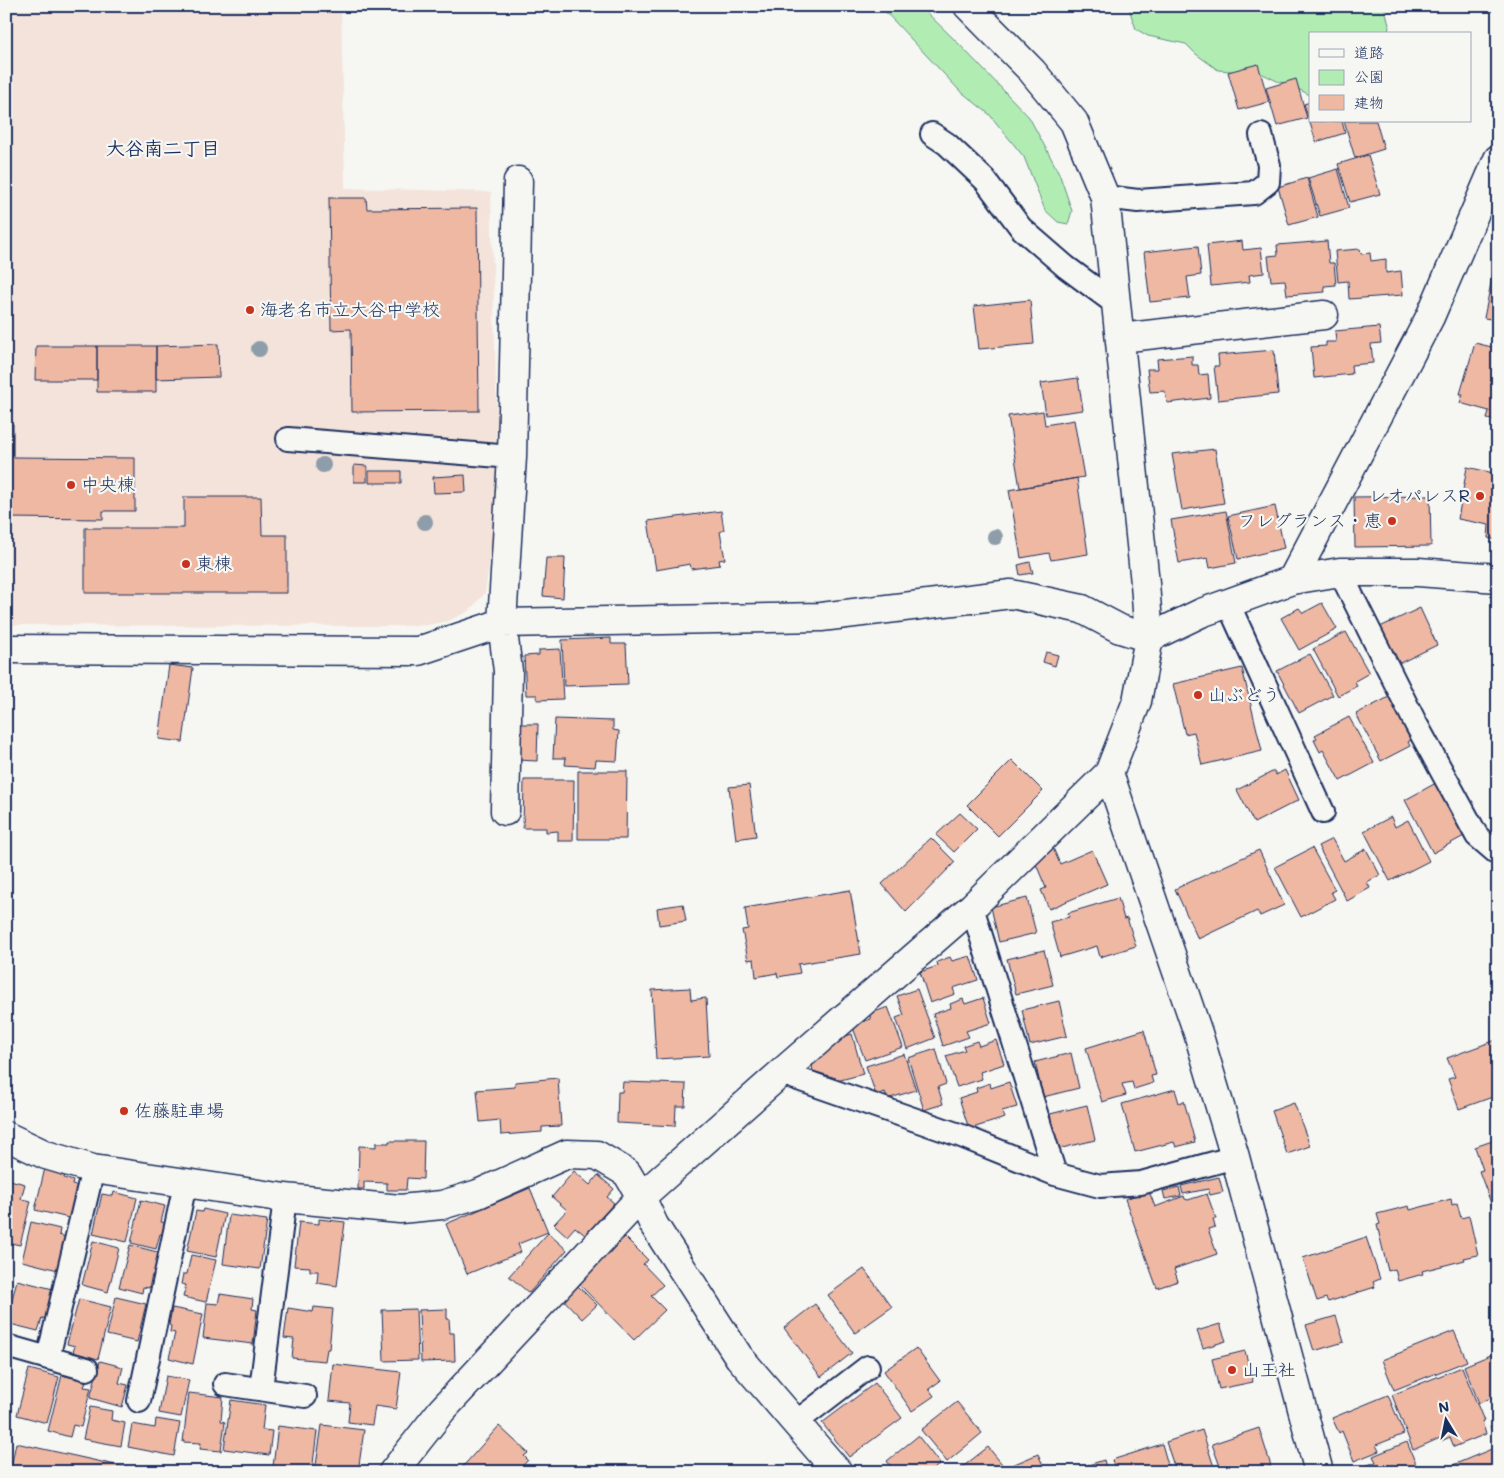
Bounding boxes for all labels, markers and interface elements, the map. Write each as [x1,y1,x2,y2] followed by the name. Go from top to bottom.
[1309,32,1472,122] legend
[1354,42,1384,62] text: 道路
[1354,66,1384,86] text: 公園
[1354,92,1384,112] text: 建物
[106,135,220,160] district label: 大谷南二丁目
[260,297,440,321] place label: 海老名市立大谷中学校
[244,304,256,316] marker: 海老名市立大谷中学校
[81,472,135,496] place label: 中央棟
[65,479,77,491] marker: 中央棟
[1368,483,1470,507] place label: レオパレスR
[1474,490,1486,502] marker: レオパレスR
[1238,508,1382,532] place label: フレグランス・恵
[1386,515,1398,527] marker: フレグランス・恵
[196,551,232,575] place label: 東棟
[180,558,192,570] marker: 東棟
[1208,682,1280,706] place label: 山ぶどう
[1192,689,1204,701] marker: 山ぶどう
[134,1098,224,1122] place label: 佐藤駐車場
[118,1105,130,1117] marker: 佐藤駐車場
[1242,1357,1296,1381] place label: 山王社
[1226,1364,1238,1376] marker: 山王社
[1422,1396,1472,1446] north arrow
[1437,1396,1451,1417] text: N

